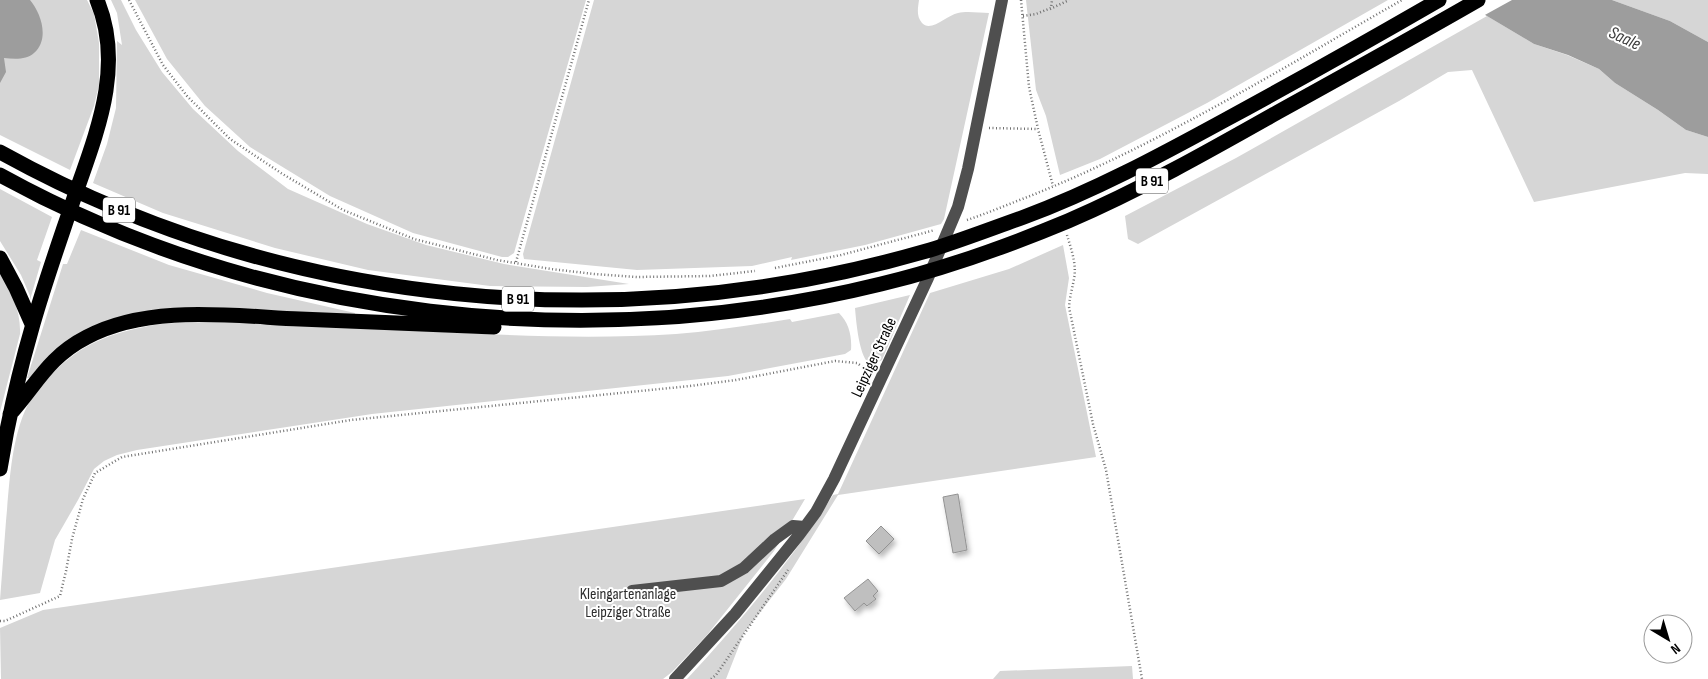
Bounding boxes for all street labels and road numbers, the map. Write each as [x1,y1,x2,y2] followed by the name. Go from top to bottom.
[1136,168,1168,194] road number: B 91
[103,198,135,222] road number: B 91
[502,286,534,312] road number: B 91
[848,315,901,400] street label: Leipziger Straße

